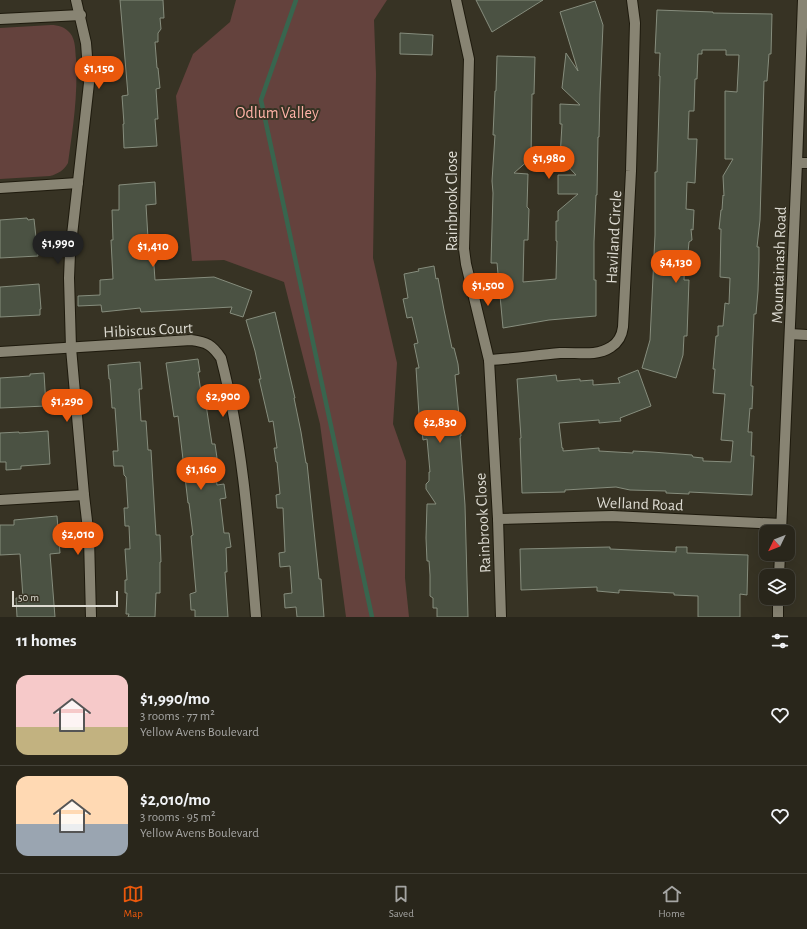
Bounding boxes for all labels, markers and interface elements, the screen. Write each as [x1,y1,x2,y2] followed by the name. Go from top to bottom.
[66,56,132,90] pin: $1,150
[84,62,114,75] text: $1,150
[235,105,319,122] park label: Odlum Valley
[516,146,582,180] pin: $1,980
[444,151,460,251] street label: Rainbrook Close
[533,152,565,165] text: $1,980
[604,190,624,284] street label: Haviland Circle
[769,206,789,324] street label: Mountainash Road
[25,231,91,265] pin: $1,990
[120,234,186,268] pin: $1,410
[42,237,74,250] text: $1,990
[137,240,169,253] text: $1,410
[643,250,709,284] pin: $4,130
[660,256,692,269] text: $4,130
[455,273,521,307] pin: $1,500
[472,279,504,292] text: $1,500
[103,320,193,340] street label: Hibiscus Court
[190,384,256,418] pin: $2,900
[34,389,100,423] pin: $1,290
[206,390,240,403] text: $2,900
[51,395,83,408] text: $1,290
[407,410,473,444] pin: $2,830
[423,416,457,429] text: $2,830
[168,457,234,491] pin: $1,160
[185,463,217,476] text: $1,160
[472,472,494,573] street label: Rainbrook Close
[596,494,684,514] street label: Welland Road
[45,522,111,556] pin: $2,010
[759,525,795,561] north arrow
[759,525,795,605] map controls
[61,528,95,541] text: $2,010
[759,569,795,605] button: layers
[12,589,118,608] scale bar
[18,592,39,603] text: 50 m
[769,630,791,652] icon: filters
[16,632,76,649] text: 11 homes
[140,690,210,707] text: $1,990/mo
[48,691,96,739] icon: home
[769,704,791,726] icon: heart
[140,710,215,723] text: 3 rooms · 77 m²
[140,726,259,739] text: Yellow Avens Boulevard
[140,791,210,808] text: $2,010/mo
[48,792,96,840] icon: home
[769,805,791,827] icon: heart
[140,811,215,824] text: 3 rooms · 95 m²
[140,827,259,840] text: Yellow Avens Boulevard
[122,883,144,920] tab: Map
[389,883,414,920] tab: Saved
[658,883,685,920] tab: Home

